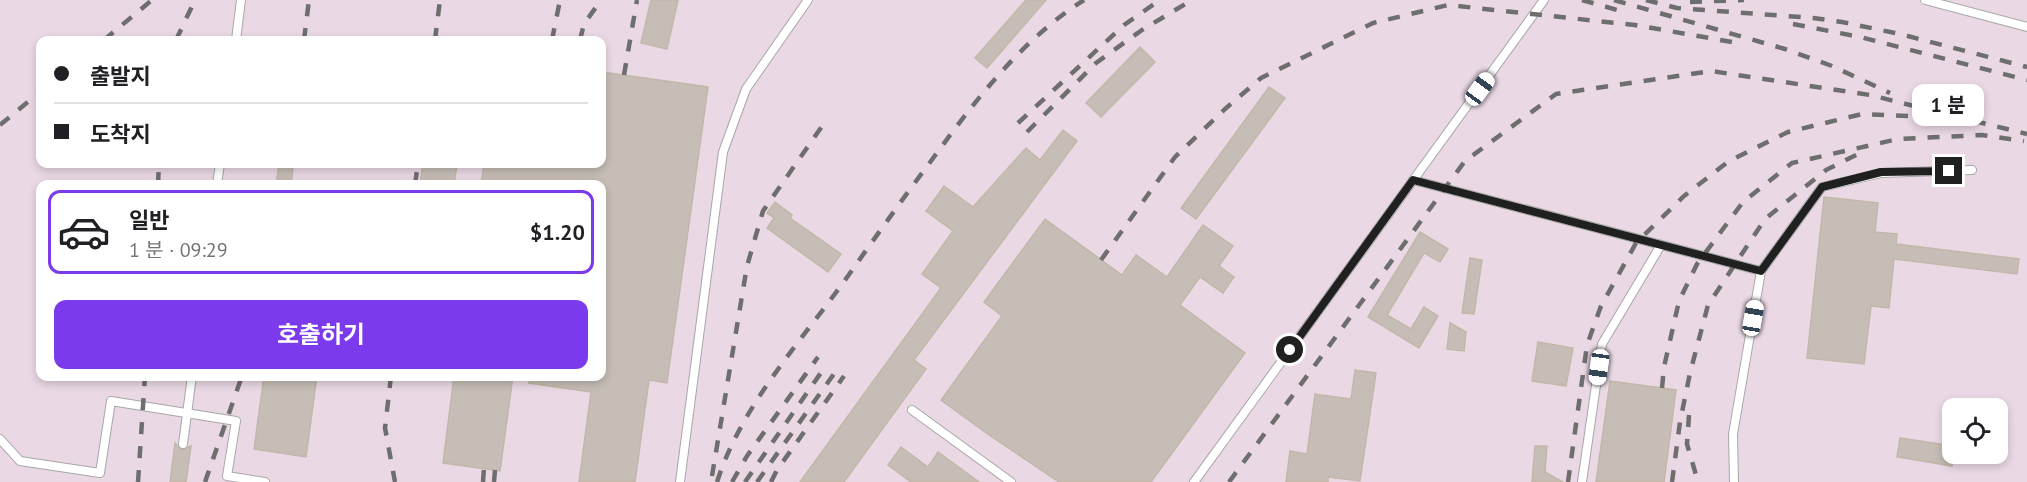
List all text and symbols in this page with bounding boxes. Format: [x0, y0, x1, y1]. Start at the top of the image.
text: 출발지 [90, 62, 151, 90]
car [1462, 69, 1498, 109]
callout: 1 분 [1913, 84, 1985, 126]
text: 1 분 [1931, 92, 1965, 118]
text: 도착지 [90, 120, 151, 148]
route end [1935, 157, 1962, 184]
icon: car [57, 205, 111, 259]
text: 일반 [129, 206, 169, 234]
text: $1.20 [530, 218, 585, 246]
text: 1 분 · 09:29 [129, 237, 228, 263]
car [1741, 299, 1765, 337]
button: 호출하기 [54, 300, 588, 369]
route start [1276, 336, 1303, 363]
car [1588, 348, 1610, 386]
map controls [1942, 398, 2008, 464]
button: locate [1942, 398, 2008, 464]

